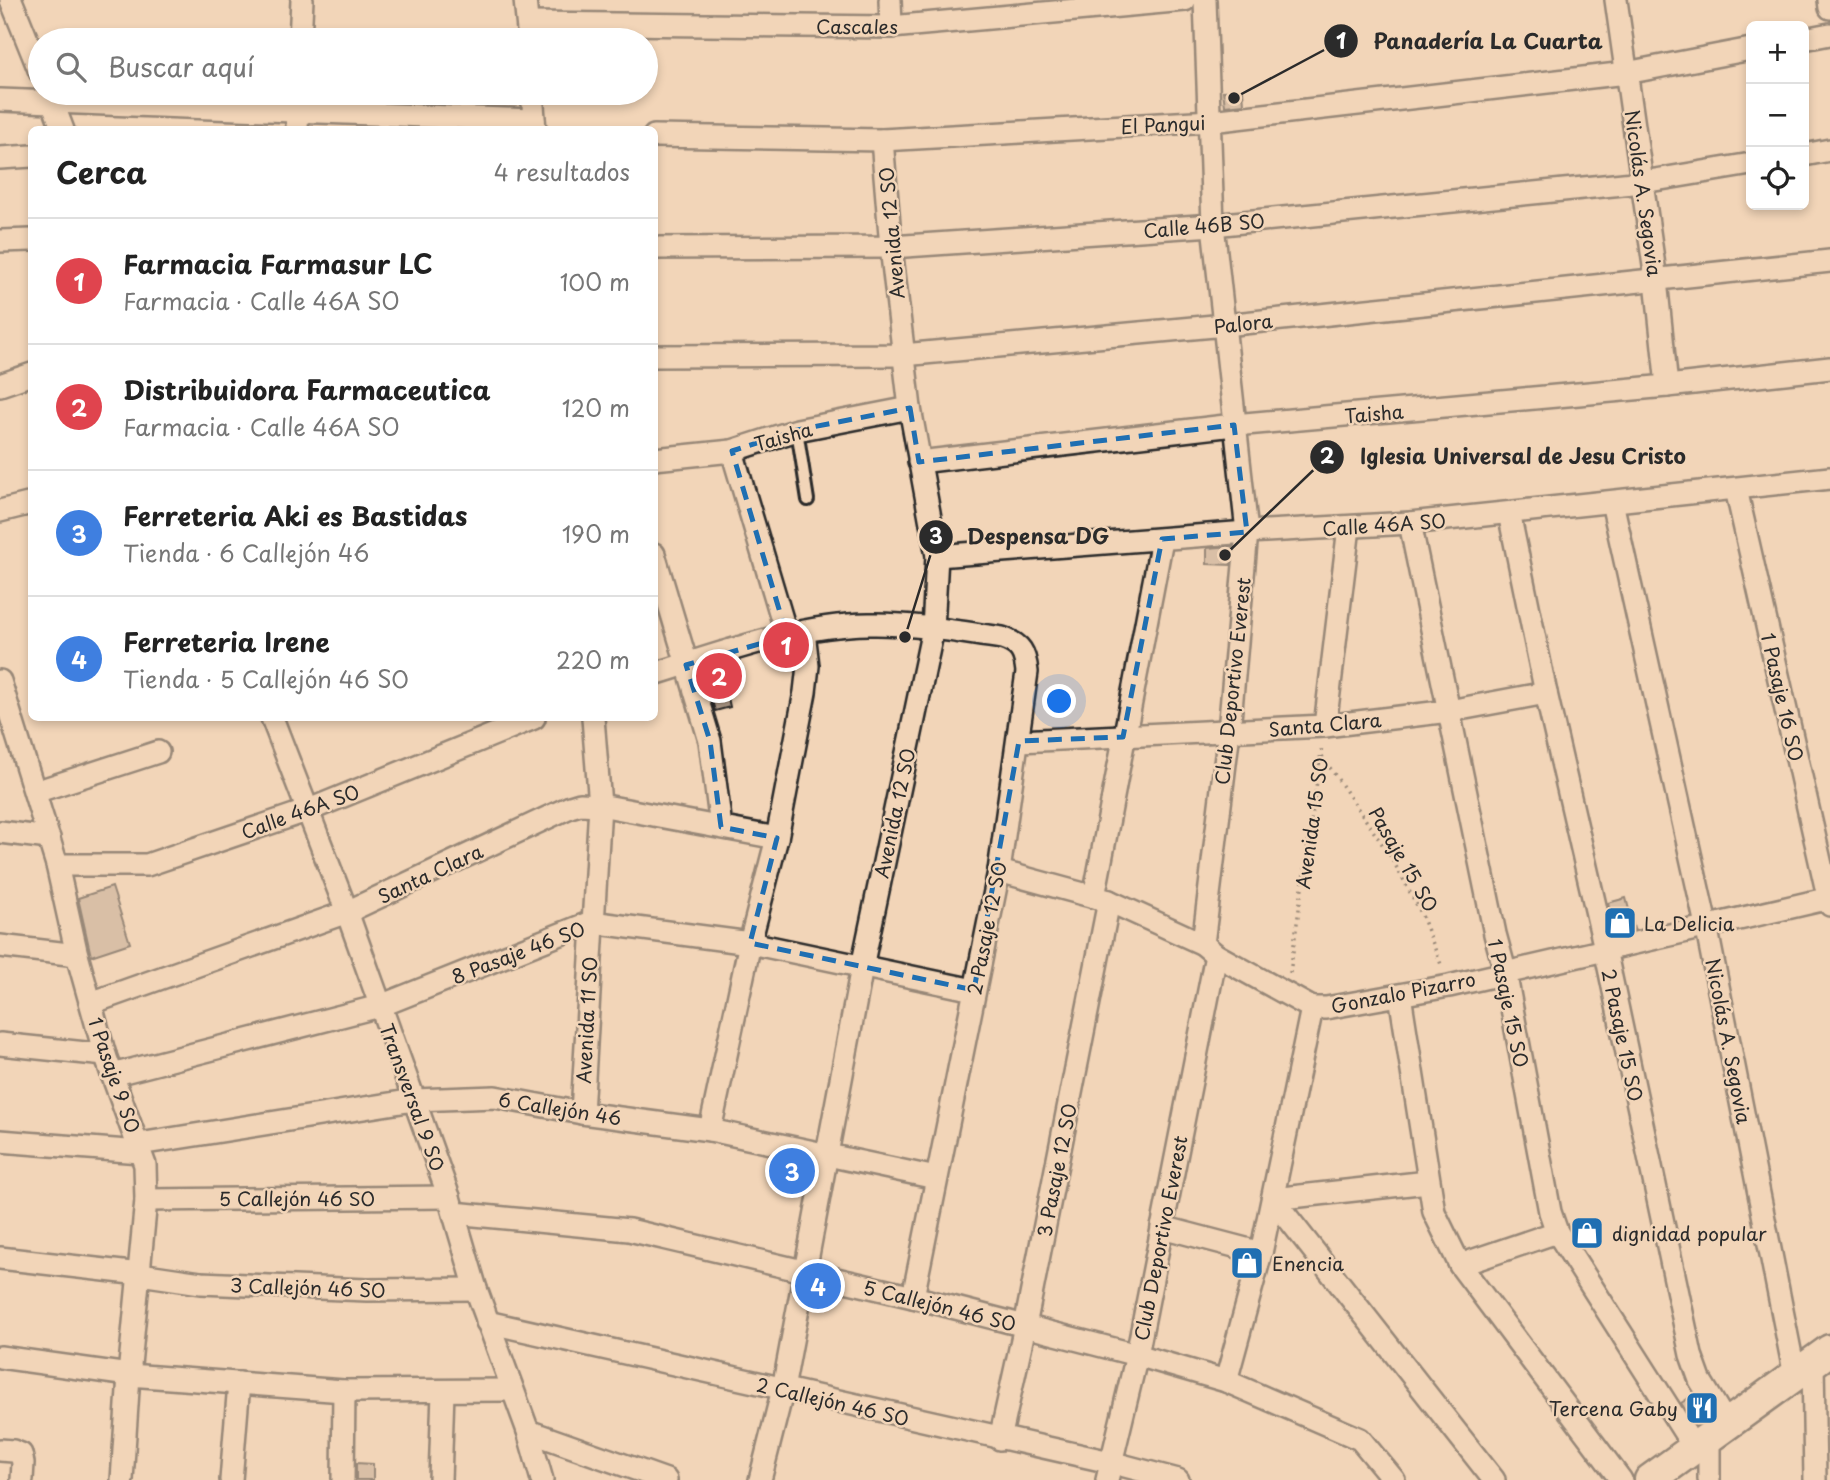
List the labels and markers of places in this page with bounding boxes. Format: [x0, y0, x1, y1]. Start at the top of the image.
callout: Panadería La Cuarta [1324, 20, 1617, 62]
callout: Iglesia Universal de Jesu Cristo [1310, 436, 1701, 478]
callout: Despensa DG [918, 516, 1123, 558]
pin: 1 [763, 619, 809, 671]
pin: 2 [696, 650, 742, 702]
shop icon: La Delicia [1601, 904, 1639, 942]
place label: La Delicia [1644, 909, 1735, 937]
pin: 3 [769, 1145, 815, 1197]
shop icon: dignidad popular [1568, 1214, 1606, 1252]
place label: dignidad popular [1612, 1219, 1767, 1247]
shop icon: Enencia [1228, 1244, 1266, 1282]
place label: Enencia [1272, 1249, 1344, 1277]
pin: 4 [795, 1260, 841, 1312]
restaurant icon: Tercena Gaby [1683, 1389, 1721, 1427]
place label: Tercena Gaby [1549, 1394, 1678, 1422]

